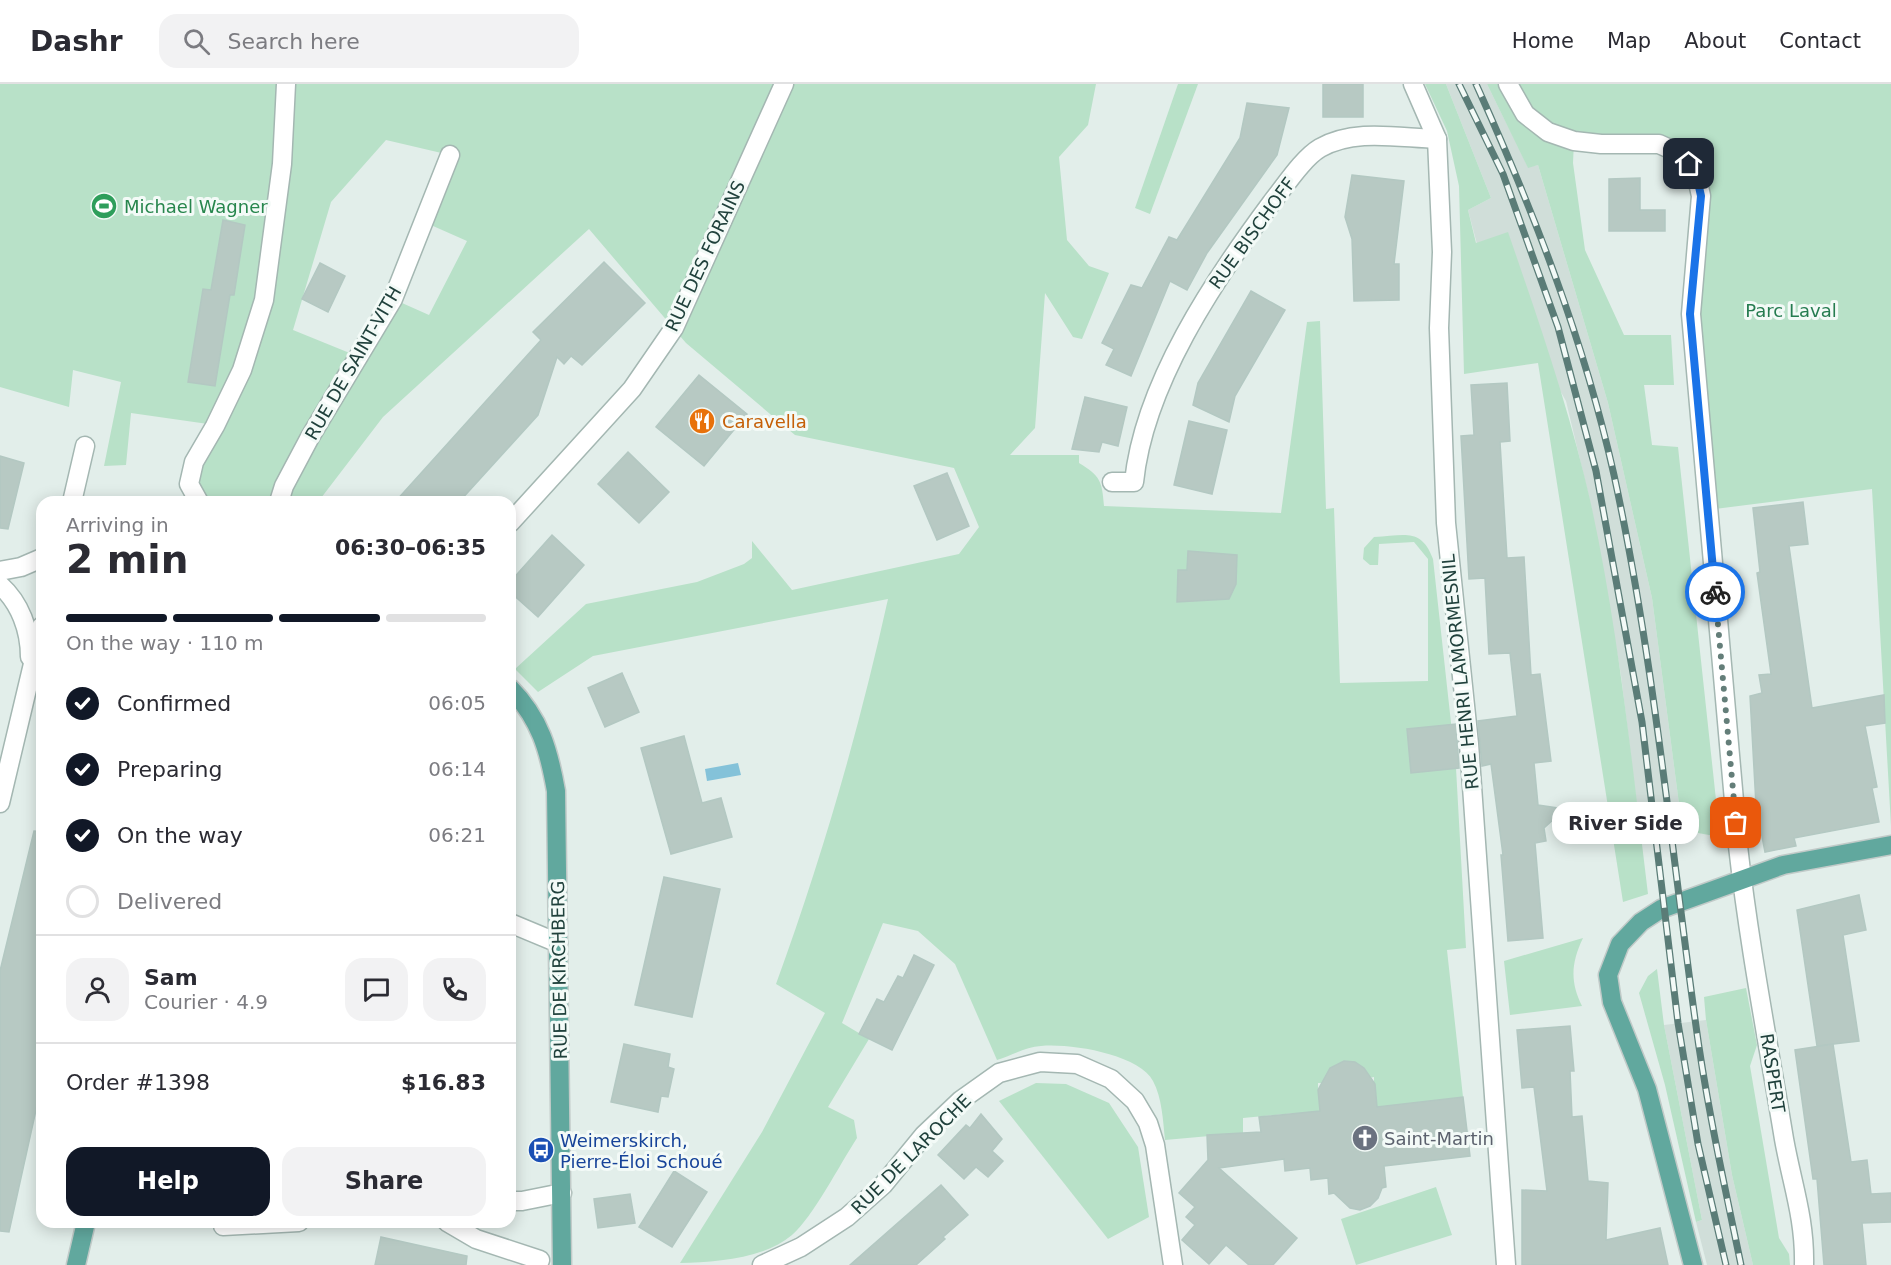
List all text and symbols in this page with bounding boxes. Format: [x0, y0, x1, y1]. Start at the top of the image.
search box [159, 14, 579, 68]
text: Dashr [30, 25, 123, 58]
icon: search [180, 25, 213, 58]
text: Search here [228, 29, 360, 54]
text: Home [1512, 29, 1574, 53]
text: Map [1607, 29, 1651, 53]
text: About [1684, 29, 1746, 53]
text: Contact [1779, 29, 1861, 53]
pin [1663, 138, 1714, 189]
icon: home [1672, 147, 1705, 180]
street label: RUE BISCHOFF [1204, 173, 1300, 293]
street label: RUE DES FORAINS [661, 177, 749, 335]
sports icon: Michael Wagner [89, 191, 119, 221]
place label: Michael Wagner [124, 196, 268, 217]
street label: RUE DE SAINT-VITH [301, 283, 405, 443]
park label: Parc Laval [1745, 300, 1837, 321]
restaurant icon: Caravella [687, 406, 717, 436]
place label: Caravella [722, 411, 807, 432]
text: Arriving in [66, 513, 169, 537]
text: 06:30–06:35 [335, 535, 486, 560]
text: 2 min [66, 537, 188, 582]
street label: RUE HENRI LAMORMESNIL [1437, 553, 1483, 791]
courier [1685, 562, 1745, 622]
icon: bike [1699, 576, 1732, 609]
text: On the way · 110 m [66, 631, 264, 655]
icon: check [66, 687, 99, 720]
text: Confirmed [117, 691, 231, 716]
text: 06:05 [428, 691, 486, 715]
icon: check [66, 753, 99, 786]
text: Preparing [117, 757, 223, 782]
text: 06:14 [428, 757, 486, 781]
pin [1710, 797, 1761, 848]
callout: River Side [1553, 802, 1700, 844]
icon: bag [1719, 806, 1752, 839]
text: River Side [1568, 811, 1683, 835]
icon: check [66, 819, 99, 852]
text: On the way [117, 823, 243, 848]
text: 06:21 [428, 823, 486, 847]
street label: RUE DE KIRCHBERG [547, 880, 571, 1060]
text: Delivered [117, 889, 222, 914]
button: person [66, 958, 129, 1021]
button: chat [345, 958, 408, 1021]
button: phone [423, 958, 486, 1021]
text: Sam [144, 965, 198, 990]
text: Courier · 4.9 [144, 990, 268, 1014]
street label: RASPERT [1756, 1032, 1790, 1115]
text: Order #1398 [66, 1070, 210, 1095]
text: $16.83 [401, 1070, 486, 1095]
street label: RUE DE LAROCHE [847, 1090, 975, 1218]
church icon: Saint-Martin [1350, 1123, 1380, 1153]
place label: Saint-Martin [1384, 1128, 1494, 1149]
place label: Weimerskirch, Pierre-Éloi Schoué [560, 1130, 723, 1172]
bus stop icon: Weimerskirch, Pierre-Éloi Schoué [526, 1135, 556, 1165]
button: Help [66, 1147, 270, 1216]
button: Share [282, 1147, 486, 1216]

